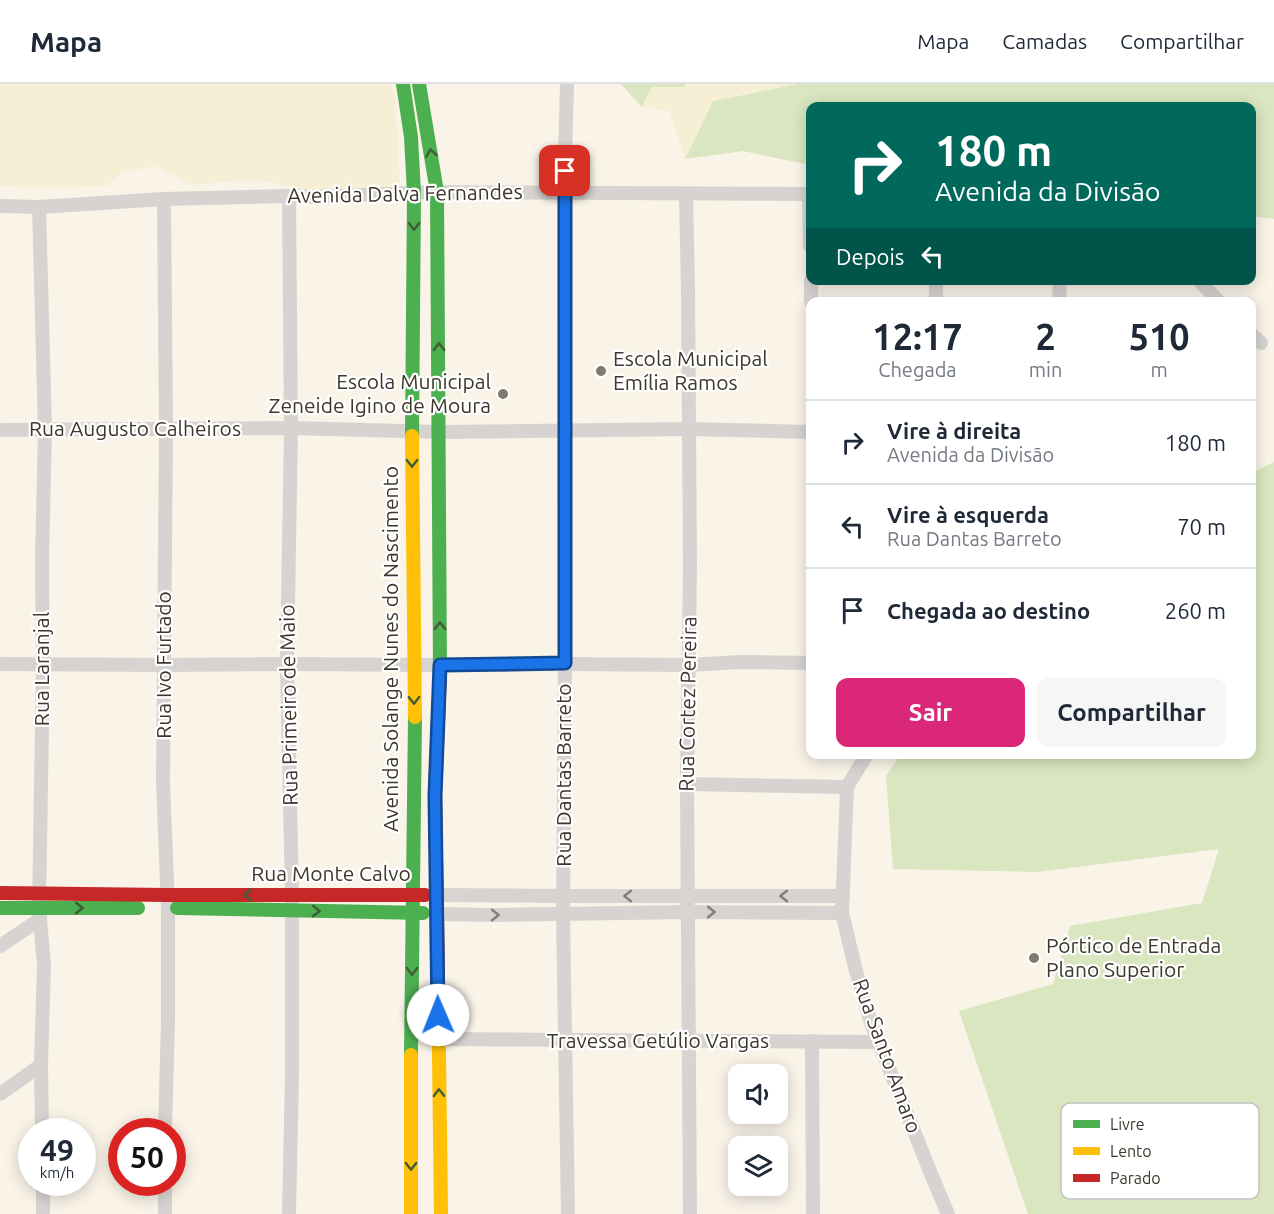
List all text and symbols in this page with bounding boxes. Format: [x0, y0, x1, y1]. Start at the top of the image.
text: Mapa [30, 26, 102, 57]
text: Mapa [917, 29, 969, 53]
text: Camadas [1002, 29, 1087, 53]
text: Compartilhar [1120, 29, 1244, 53]
icon: right [836, 126, 914, 204]
text: 180 m [935, 127, 1052, 174]
pin [539, 145, 590, 196]
one-way arrow [425, 148, 437, 157]
icon: arrive [548, 154, 581, 187]
text: Avenida da Divisão [935, 176, 1161, 206]
street label: Avenida Dalva Fernandes [287, 179, 523, 207]
one-way arrow [408, 221, 420, 230]
icon: left [916, 240, 949, 273]
text: Depois [836, 244, 904, 269]
text: 12:17 [872, 316, 962, 357]
text: 2 [1035, 316, 1056, 357]
text: 510 [1129, 316, 1190, 357]
one-way arrow [433, 343, 445, 352]
place label: Escola Municipal Emília Ramos [613, 346, 768, 394]
text: Chegada [878, 358, 957, 381]
text: min [1029, 358, 1062, 381]
text: m [1151, 358, 1168, 381]
marker: Escola Municipal Emília Ramos [594, 364, 608, 378]
place label: Escola Municipal Zeneide Igino de Moura [269, 369, 491, 417]
marker: Escola Municipal Zeneide Igino de Moura [496, 387, 510, 401]
street label: Rua Augusto Calheiros [29, 416, 241, 440]
text: Vire à direita [887, 418, 1021, 443]
icon: right [836, 426, 869, 459]
text: 180 m [1165, 430, 1226, 455]
text: Avenida da Divisão [887, 443, 1054, 466]
one-way arrow [406, 458, 418, 467]
street label: Avenida Solange Nunes do Nascimento [378, 466, 402, 832]
text: Vire à esquerda [887, 502, 1049, 527]
icon: left [836, 510, 869, 543]
text: 70 m [1177, 514, 1226, 539]
text: Rua Dantas Barreto [887, 527, 1062, 550]
street label: Rua Ivo Furtado [151, 591, 175, 739]
icon: arrive [836, 594, 869, 627]
text: Chegada ao destino [887, 598, 1090, 623]
text: 260 m [1165, 598, 1226, 623]
street label: Rua Primeiro de Maio [274, 604, 302, 806]
street label: Rua Laranjal [29, 612, 53, 726]
street label: Rua Cortez Pereira [673, 616, 701, 792]
one-way arrow [434, 622, 446, 631]
button: Sair [836, 678, 1025, 747]
button: Compartilhar [1037, 678, 1226, 747]
street label: Rua Dantas Barreto [551, 683, 575, 867]
one-way arrow [407, 695, 420, 704]
street label: Rua Monte Calvo [251, 861, 411, 885]
one-way arrow [244, 889, 253, 901]
one-way arrow [624, 890, 633, 902]
one-way arrow [780, 890, 789, 902]
one-way arrow [75, 902, 84, 914]
one-way arrow [312, 905, 321, 917]
one-way arrow [707, 906, 716, 918]
one-way arrow [491, 909, 500, 921]
place label: Pórtico de Entrada Plano Superior [1046, 933, 1221, 981]
marker: Pórtico de Entrada Plano Superior [1027, 951, 1041, 965]
one-way arrow [406, 966, 418, 975]
street label: Rua Santo Amaro [849, 975, 927, 1136]
position arrow [406, 983, 470, 1047]
street label: Travessa Getúlio Vargas [547, 1028, 769, 1052]
map controls [728, 1064, 788, 1196]
button: sound [728, 1064, 788, 1124]
one-way arrow [433, 1088, 445, 1097]
legend [1061, 1103, 1259, 1199]
text: Livre [1110, 1115, 1145, 1133]
speed limit sign: 50 [108, 1118, 186, 1196]
text: 49 [40, 1133, 74, 1167]
button: layers [728, 1136, 788, 1196]
text: Lento [1110, 1142, 1152, 1160]
one-way arrow [405, 1161, 417, 1170]
text: km/h [40, 1164, 74, 1181]
text: Parado [1110, 1169, 1161, 1187]

